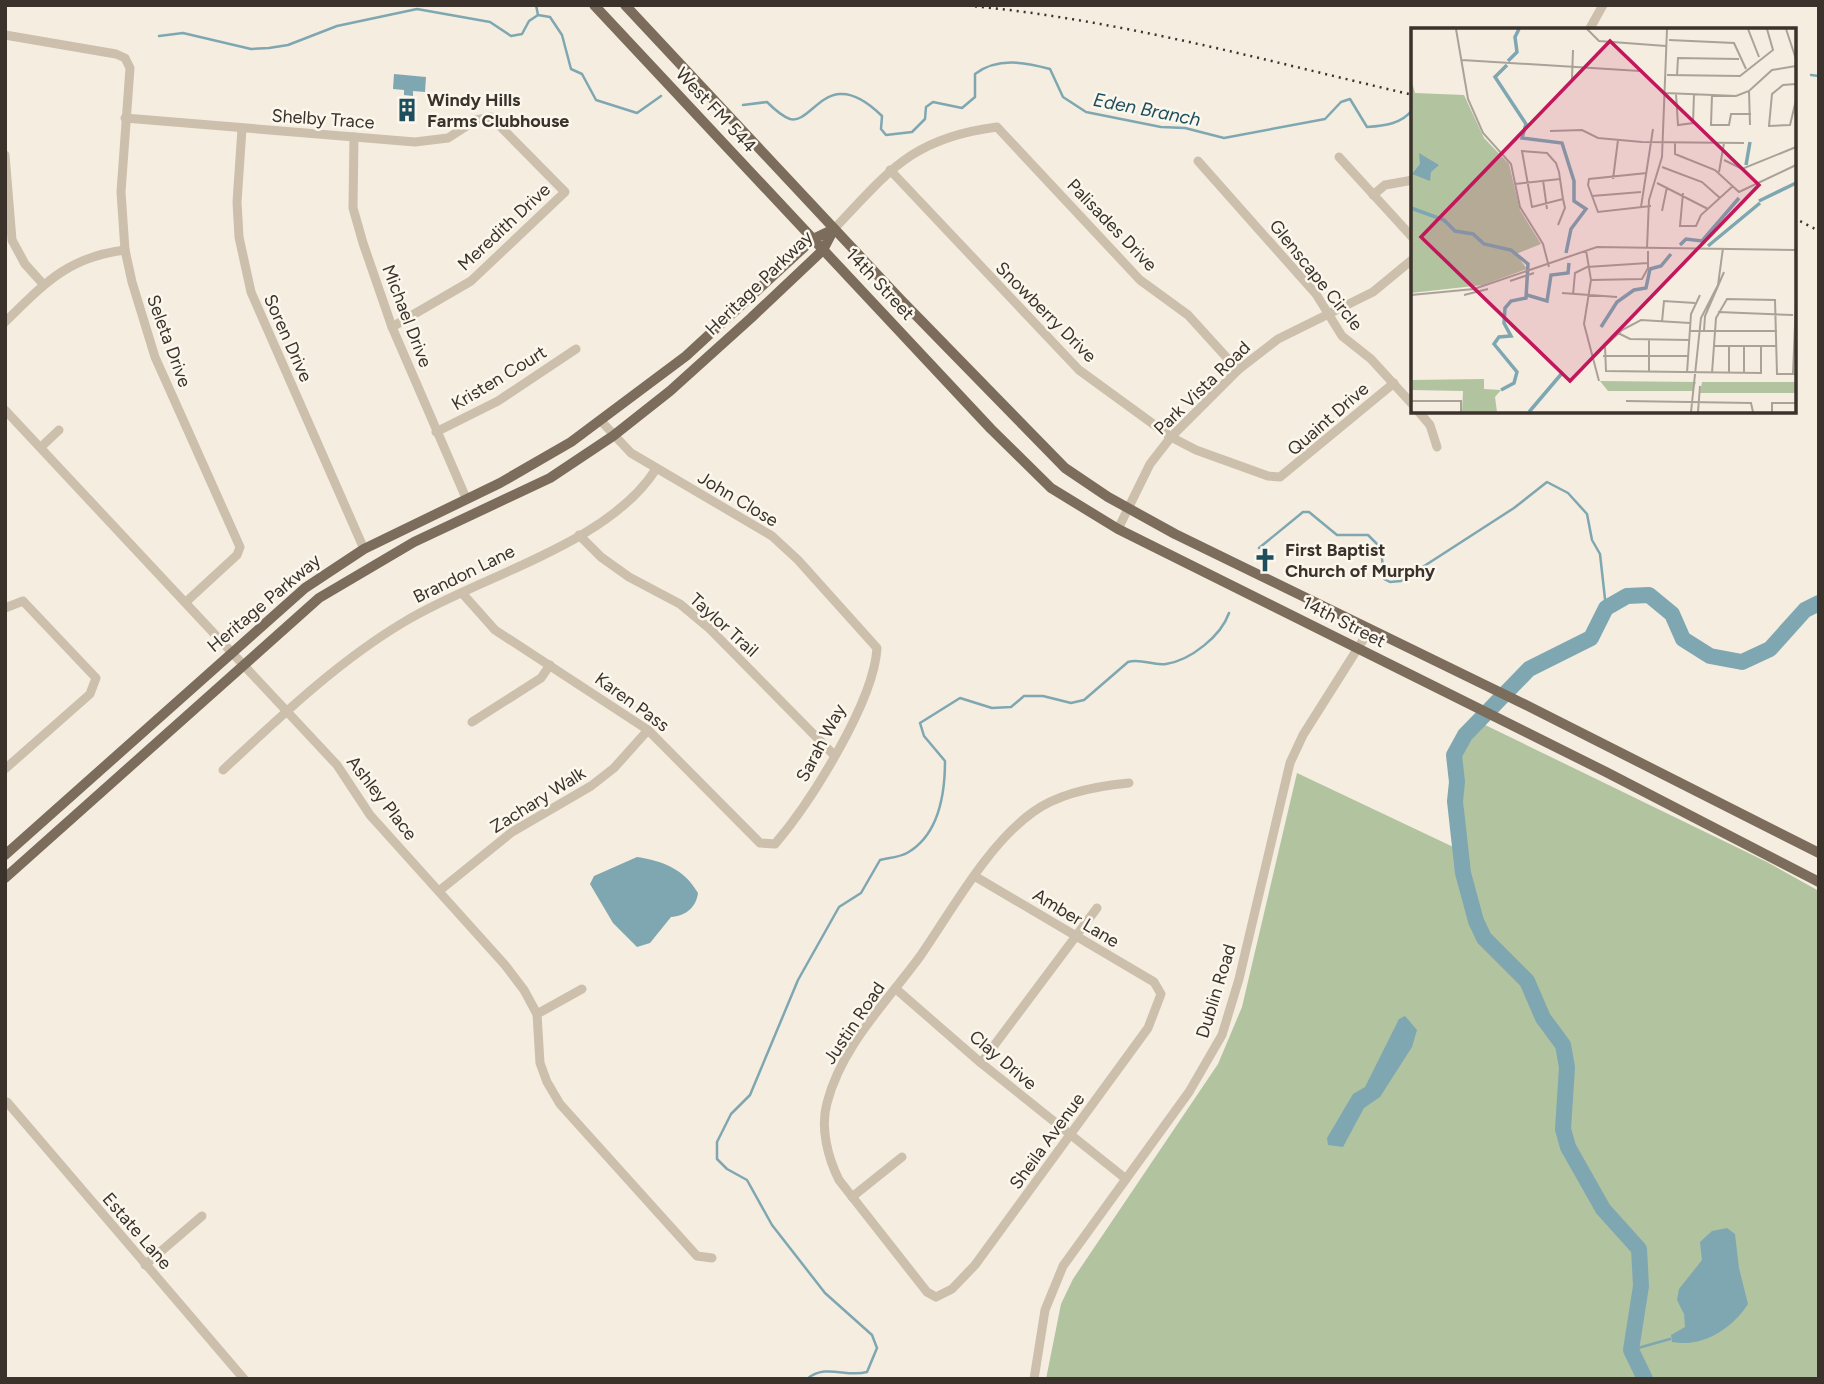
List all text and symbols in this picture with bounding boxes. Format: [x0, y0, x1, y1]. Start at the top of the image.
inset map [1411, 28, 1796, 413]
street label: West FM 544 [671, 63, 761, 157]
water label: Eden Branch [1091, 88, 1203, 131]
place label: Windy Hills Farms Clubhouse [427, 89, 569, 132]
building icon: Windy Hills Farms Clubhouse [393, 96, 421, 124]
street label: Shelby Trace [271, 104, 375, 134]
street label: Palisades Drive [1062, 174, 1162, 276]
street label: Meredith Drive [453, 178, 555, 275]
street label: Glenscape Circle [1265, 215, 1368, 335]
street label: Heritage Parkway [701, 226, 818, 340]
street label: 14th Street [841, 243, 919, 325]
street label: Snowberry Drive [991, 257, 1101, 367]
street label: Michael Drive [377, 262, 437, 371]
street label: Soren Drive [259, 291, 317, 385]
street label: Seleta Drive [142, 292, 196, 390]
street label: Park Vista Road [1149, 336, 1255, 440]
street label: Kristen Court [447, 341, 551, 415]
street label: Quaint Drive [1283, 378, 1373, 460]
street label: John Close [694, 466, 782, 532]
place label: First Baptist Church of Murphy [1285, 539, 1436, 582]
street label: Brandon Lane [410, 540, 518, 608]
church icon: First Baptist Church of Murphy [1251, 546, 1279, 574]
street label: Heritage Parkway [203, 549, 325, 657]
street label: Taylor Trail [685, 588, 763, 662]
street label: 14th Street [1299, 592, 1389, 652]
street label: Karen Pass [591, 668, 673, 736]
street label: Sarah Way [791, 700, 851, 786]
street label: Ashley Place [342, 751, 422, 845]
street label: Zachary Walk [486, 762, 590, 838]
street label: Amber Lane [1029, 884, 1123, 952]
street label: Dublin Road [1191, 941, 1241, 1041]
street label: Justin Road [818, 978, 890, 1068]
street label: Clay Drive [965, 1025, 1041, 1095]
street label: Sheila Avenue [1005, 1088, 1089, 1193]
street label: Estate Lane [98, 1188, 176, 1274]

